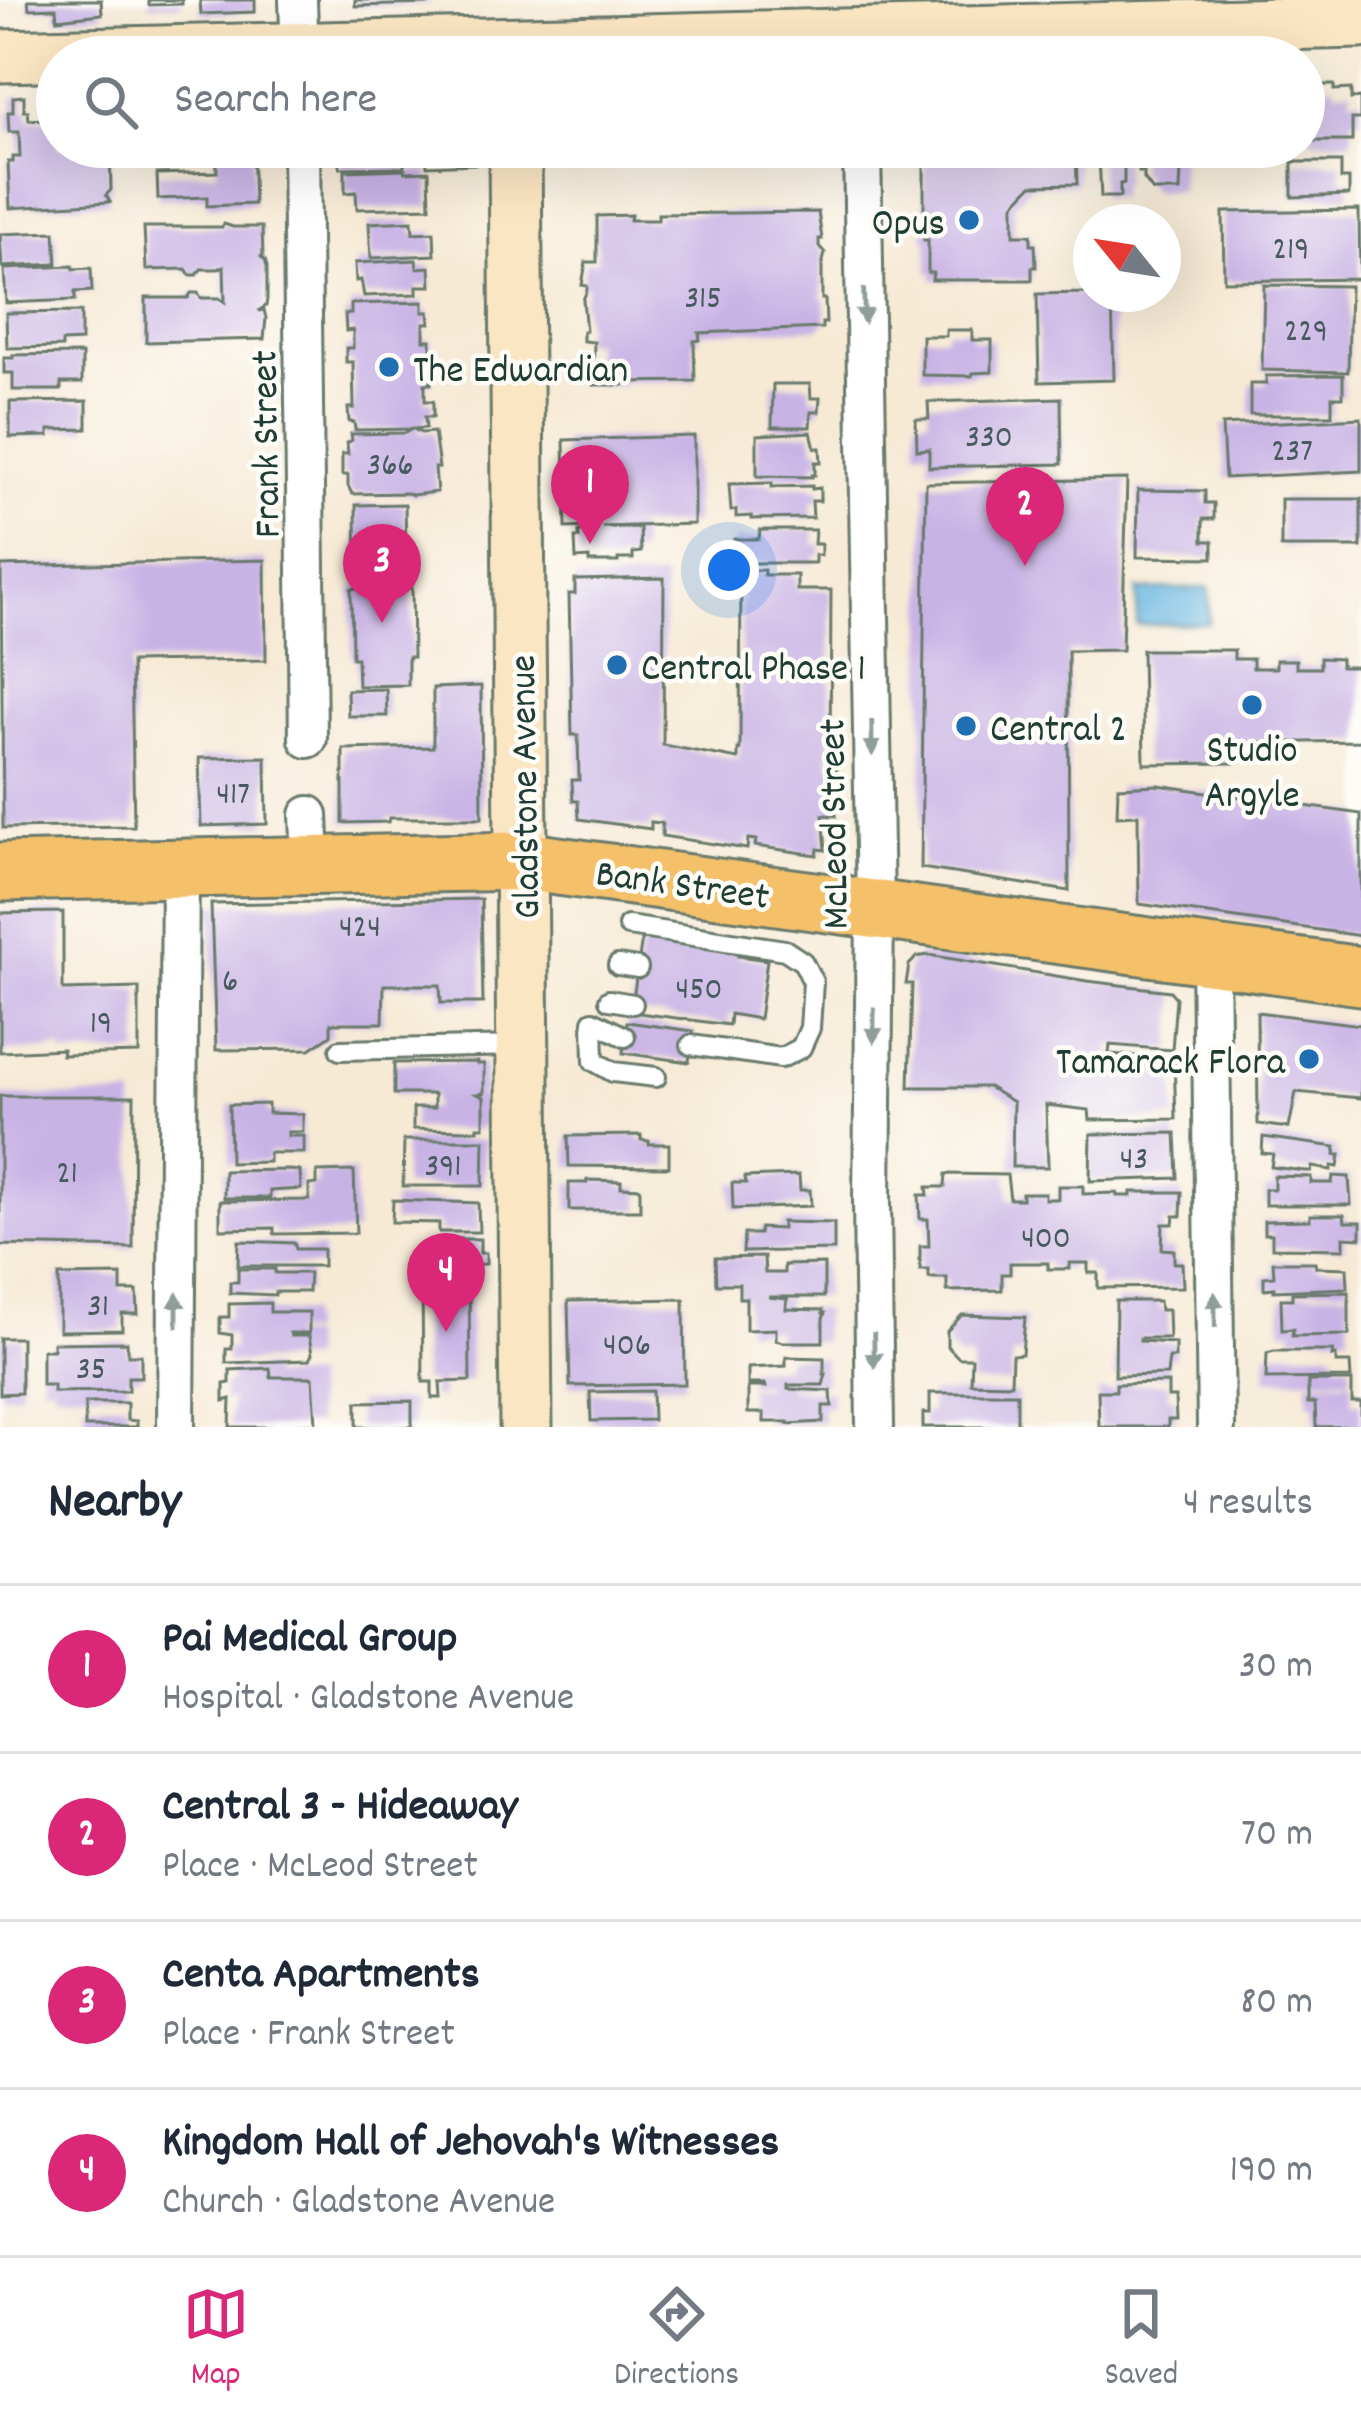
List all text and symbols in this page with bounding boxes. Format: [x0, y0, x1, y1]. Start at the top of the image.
search box [36, 36, 1325, 168]
icon: search [78, 69, 144, 135]
text: Search here [174, 70, 377, 134]
place label: Opus [871, 199, 945, 254]
north arrow [1073, 204, 1181, 312]
marker: Opus [956, 207, 982, 233]
house number: 219 [1273, 228, 1309, 275]
house number: 315 [684, 277, 722, 324]
one-way arrow [855, 288, 874, 326]
house number: 229 [1284, 310, 1328, 357]
place label: The Edwardian [413, 346, 628, 401]
street label: Frank Street [240, 349, 299, 538]
marker: The Edwardian [376, 354, 402, 380]
house number: 330 [965, 416, 1013, 463]
house number: 237 [1271, 430, 1313, 477]
house number: 366 [367, 444, 414, 491]
pin: 1 [551, 445, 629, 544]
pin: 2 [986, 467, 1064, 566]
pin: 3 [343, 524, 421, 623]
your location [699, 540, 759, 600]
place label: Central Phase 1 [641, 644, 866, 699]
marker: Central Phase 1 [604, 652, 630, 678]
street label: Gladstone Avenue [499, 654, 558, 920]
marker: Studio Argyle [1239, 692, 1265, 718]
place label: Central 2 [990, 705, 1127, 760]
marker: Central 2 [953, 713, 979, 739]
street label: McLeod Street [808, 718, 867, 930]
one-way arrow [862, 720, 881, 758]
place label: Studio Argyle [1204, 726, 1300, 826]
house number: 417 [216, 773, 250, 820]
street label: Bank Street [592, 849, 772, 928]
house number: 424 [339, 906, 381, 953]
house number: 6 [222, 960, 238, 1007]
house number: 450 [676, 968, 722, 1015]
house number: 19 [90, 1002, 112, 1049]
one-way arrow [864, 1007, 883, 1045]
place label: Tamarack Flora [1056, 1038, 1286, 1093]
marker: Tamarack Flora [1296, 1046, 1322, 1072]
house number: 43 [1120, 1138, 1148, 1185]
house number: 391 [425, 1145, 462, 1192]
house number: 21 [56, 1152, 78, 1199]
house number: 400 [1021, 1217, 1071, 1264]
pin: 4 [407, 1233, 485, 1332]
house number: 31 [87, 1285, 109, 1332]
one-way arrow [167, 1290, 187, 1328]
one-way arrow [1205, 1290, 1225, 1328]
house number: 406 [603, 1324, 651, 1371]
one-way arrow [864, 1332, 884, 1370]
house number: 35 [76, 1348, 106, 1395]
text: Nearby [48, 1469, 181, 1541]
text: 4 results [1183, 1478, 1313, 1533]
text: Pai Medical Group [162, 1609, 457, 1673]
text: 1 [83, 1641, 91, 1696]
text: 30 m [1239, 1641, 1313, 1696]
text: Hospital · Gladstone Avenue [162, 1673, 574, 1728]
text: Central 3 - Hideaway [162, 1777, 518, 1841]
text: 2 [78, 1809, 96, 1864]
text: 70 m [1241, 1809, 1313, 1864]
text: Place · McLeod Street [162, 1841, 478, 1896]
text: Centa Apartments [162, 1945, 480, 2009]
text: 3 [78, 1977, 96, 2032]
text: 80 m [1240, 1977, 1313, 2032]
text: Place · Frank Street [162, 2009, 455, 2064]
text: Kingdom Hall of Jehovah's Witnesses [162, 2113, 779, 2177]
text: 4 [79, 2145, 95, 2200]
text: 190 m [1230, 2145, 1313, 2200]
text: Church · Gladstone Avenue [162, 2177, 555, 2232]
tab: Map [183, 2281, 249, 2400]
tab: Directions [614, 2281, 739, 2400]
tab: Saved [1105, 2281, 1178, 2400]

